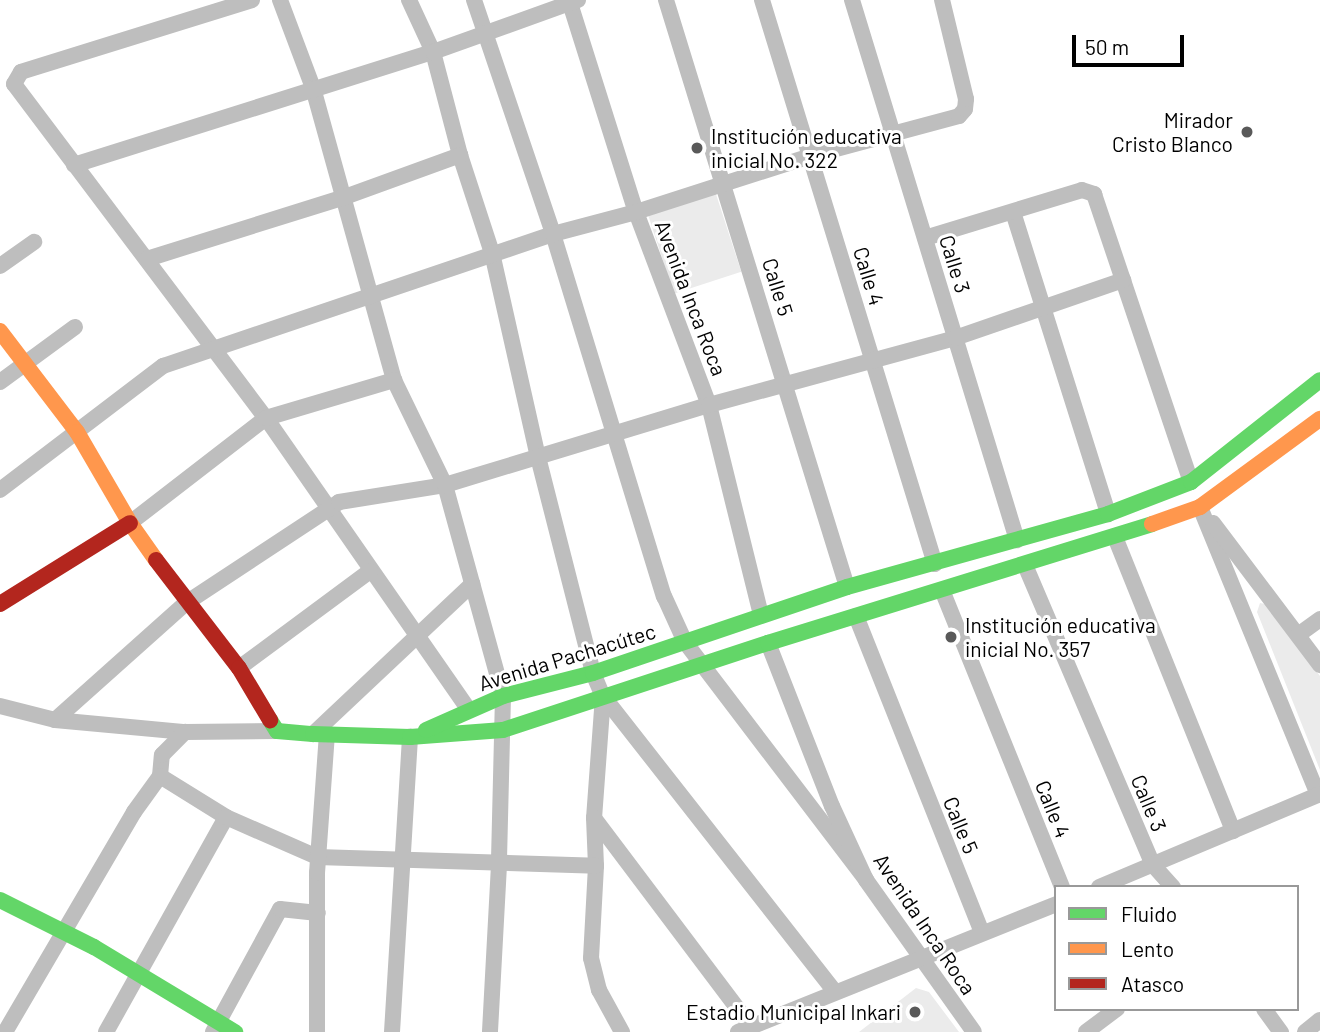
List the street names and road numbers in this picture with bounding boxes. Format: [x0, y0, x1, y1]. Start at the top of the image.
street label: Avenida Inca Roca [650, 217, 732, 379]
street label: Calle 3 [934, 232, 976, 296]
street label: Calle 4 [848, 244, 890, 308]
street label: Calle 5 [757, 255, 799, 319]
street label: Avenida Pachacútec [475, 618, 659, 696]
street label: Calle 3 [1126, 771, 1172, 835]
street label: Calle 4 [1030, 776, 1076, 842]
street label: Calle 5 [938, 793, 984, 857]
street label: Avenida Inca Roca [869, 849, 981, 999]

